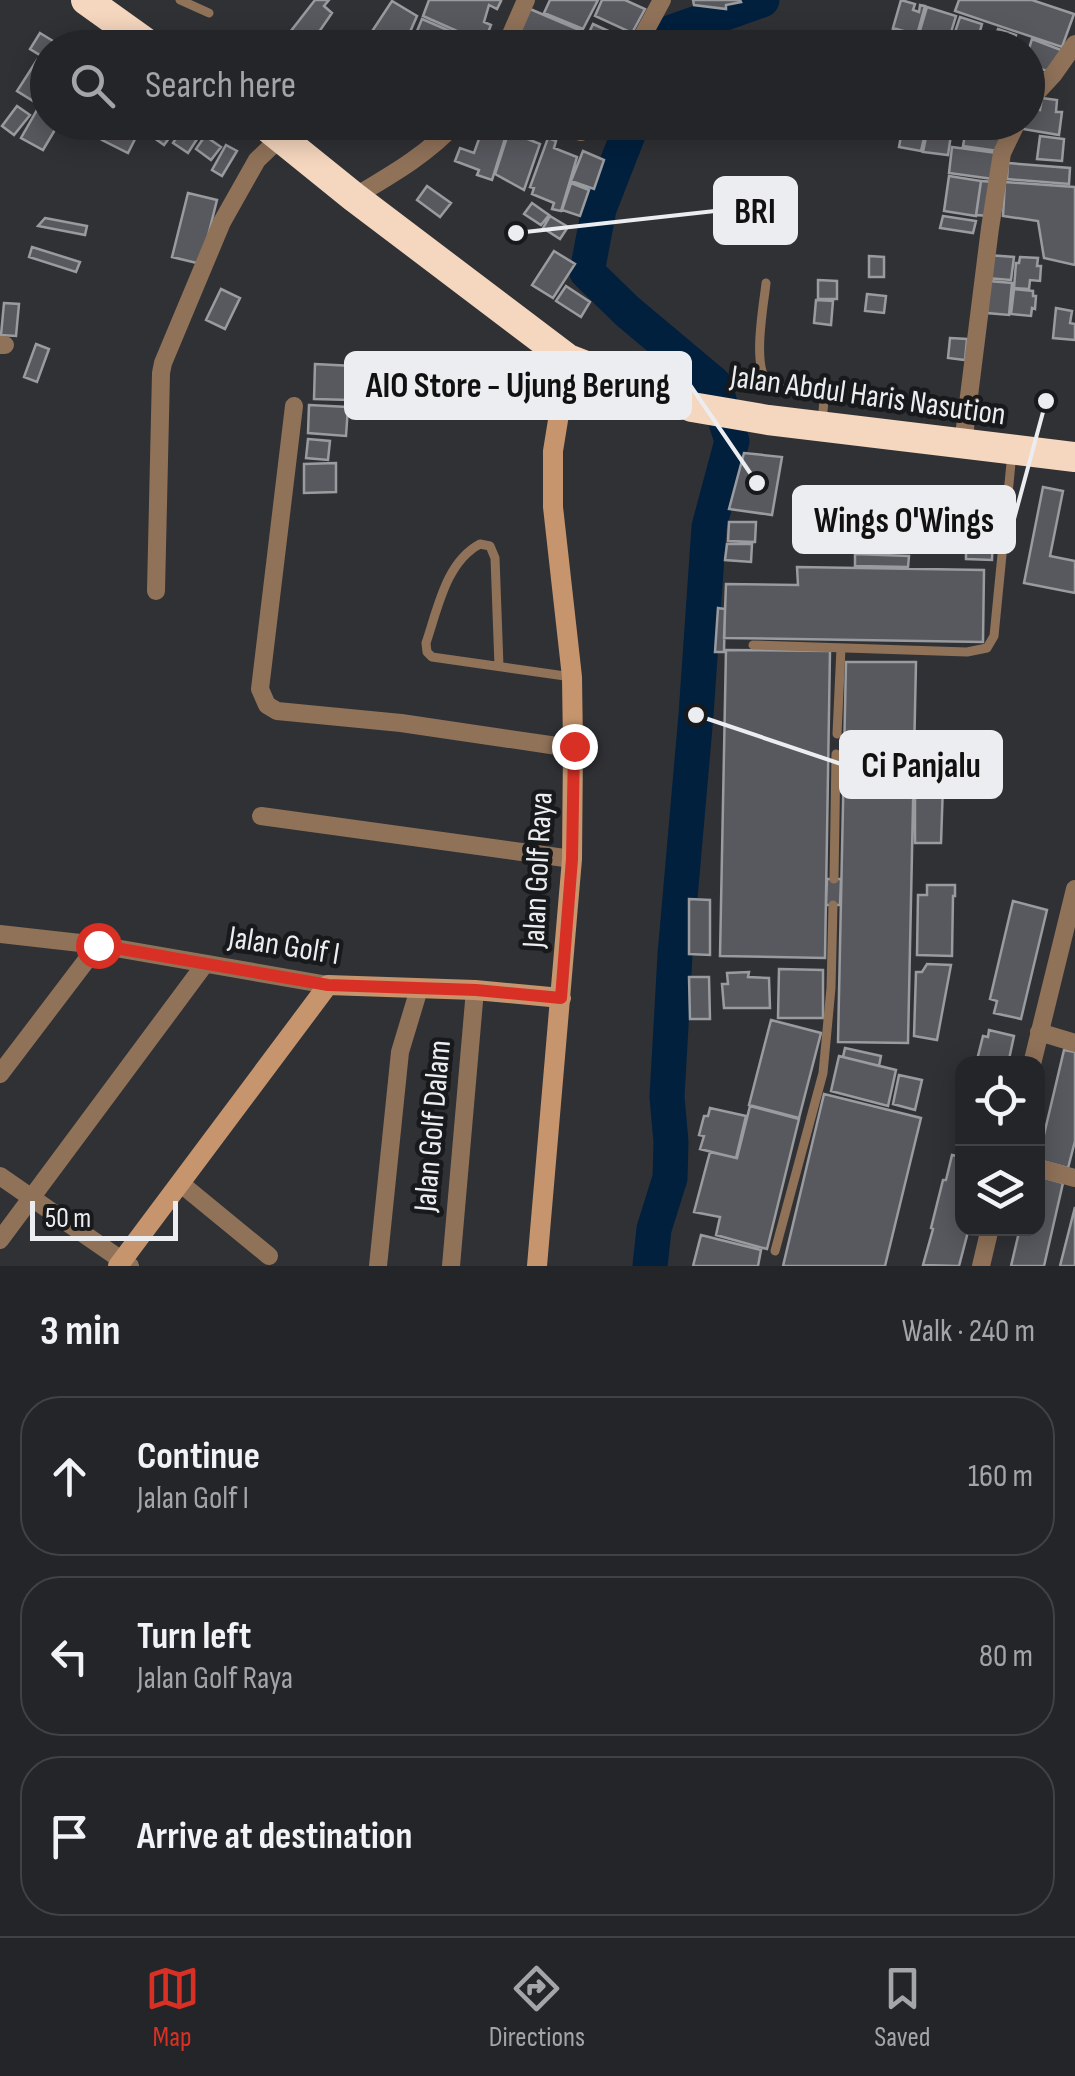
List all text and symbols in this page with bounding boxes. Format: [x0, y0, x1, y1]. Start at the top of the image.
search box [30, 30, 1045, 140]
icon: search [65, 58, 120, 113]
text: Search here [145, 63, 296, 108]
callout: BRI [715, 178, 796, 243]
text: BRI [734, 191, 776, 234]
callout: AIO Store - Ujung Berung [346, 353, 690, 418]
street label: Jalan Abdul Haris Nasution [727, 357, 1008, 435]
text: AIO Store - Ujung Berung [365, 365, 671, 408]
callout: Wings O'Wings [794, 487, 1014, 552]
text: Wings O'Wings [814, 500, 994, 543]
route end [552, 724, 598, 770]
callout: Ci Panjalu [841, 732, 1001, 797]
text: Ci Panjalu [861, 745, 981, 788]
street label: Jalan Golf Raya [514, 791, 562, 950]
street label: Jalan Golf I [225, 918, 342, 974]
route start [76, 923, 122, 969]
street label: Jalan Golf Dalam [406, 1039, 460, 1214]
map controls [955, 1056, 1045, 1236]
button: locate [955, 1056, 1045, 1146]
button: layers [955, 1146, 1045, 1236]
scale bar [30, 1196, 178, 1240]
text: 50 m [45, 1202, 91, 1235]
text: 3 min [40, 1306, 120, 1357]
text: Walk · 240 m [902, 1312, 1035, 1351]
text: Continue [137, 1434, 260, 1479]
icon: ahead [42, 1449, 97, 1504]
text: 160 m [968, 1457, 1033, 1496]
text: Jalan Golf I [137, 1479, 249, 1518]
text: Turn left [137, 1614, 251, 1659]
icon: left [42, 1629, 97, 1684]
text: 80 m [979, 1637, 1033, 1676]
text: Jalan Golf Raya [137, 1659, 293, 1698]
icon: arrive [42, 1809, 97, 1864]
text: Arrive at destination [137, 1814, 412, 1859]
tab: Map [145, 1961, 200, 2054]
tab: Directions [489, 1961, 585, 2054]
tab: Saved [874, 1961, 930, 2054]

